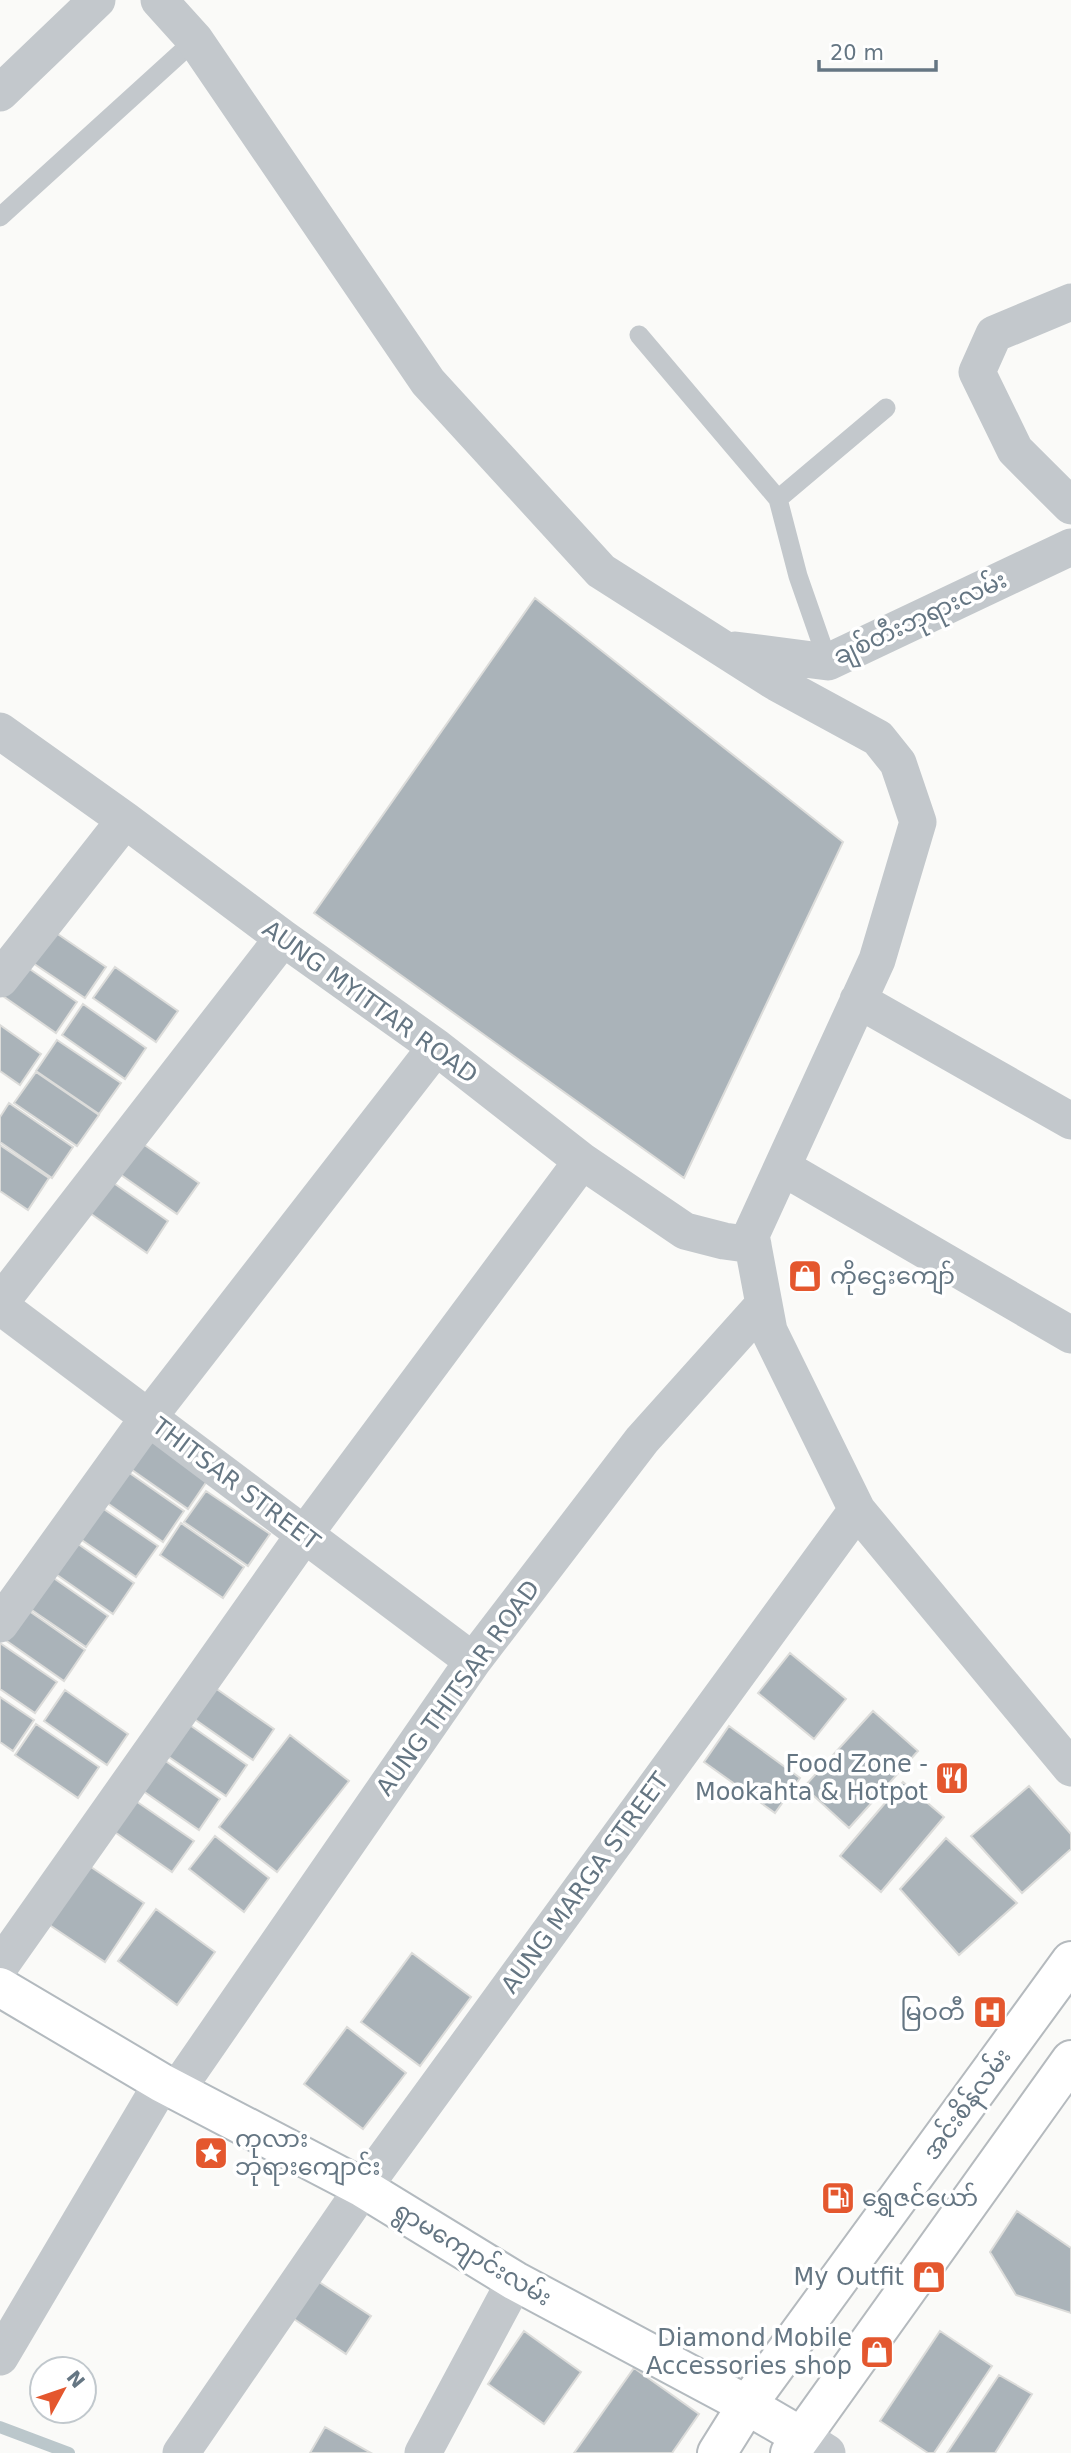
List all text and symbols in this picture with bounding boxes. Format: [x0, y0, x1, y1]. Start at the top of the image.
scale bar [819, 28, 936, 72]
text: 20 m [830, 41, 884, 65]
street label: ချစ်တီးဘုရားလမ်း [828, 564, 1013, 675]
street label: AUNG MYITTAR ROAD [257, 915, 483, 1089]
shop icon: ကိုဌေးကျော် [786, 1257, 824, 1295]
place label: ကိုဌေးကျော် [830, 1260, 955, 1295]
street label: THITSAR STREET [146, 1411, 326, 1556]
street label: AUNG THITSAR ROAD [371, 1575, 545, 1801]
place label: Food Zone - Mookahta & Hotpot [695, 1750, 928, 1806]
restaurant icon: Food Zone - Mookahta & Hotpot [933, 1759, 971, 1797]
street label: AUNG MARGA STREET [495, 1767, 675, 1999]
hospital icon: မြဝတီ [971, 1993, 1009, 2031]
place label: မြဝတီ [900, 1996, 965, 2031]
street label: အင်းစိန်လမ်း [916, 2042, 1021, 2168]
place label: ကုလား ဘုရားကျောင်း [235, 2125, 381, 2186]
place icon: ကုလား ဘုရားကျောင်း [192, 2134, 230, 2172]
fuel station icon: ရွှေဇင်ယော် [819, 2179, 857, 2217]
place label: ရွှေဇင်ယော် [862, 2182, 978, 2217]
street label: ရွာမကျောင်းလမ်း [387, 2194, 558, 2316]
shop icon: My Outfit [910, 2258, 948, 2296]
place label: My Outfit [793, 2263, 904, 2291]
place label: Diamond Mobile Accessories shop [646, 2324, 852, 2380]
shop icon: Diamond Mobile Accessories shop [858, 2333, 896, 2371]
north arrow [28, 2355, 98, 2425]
text: N [62, 2366, 90, 2392]

